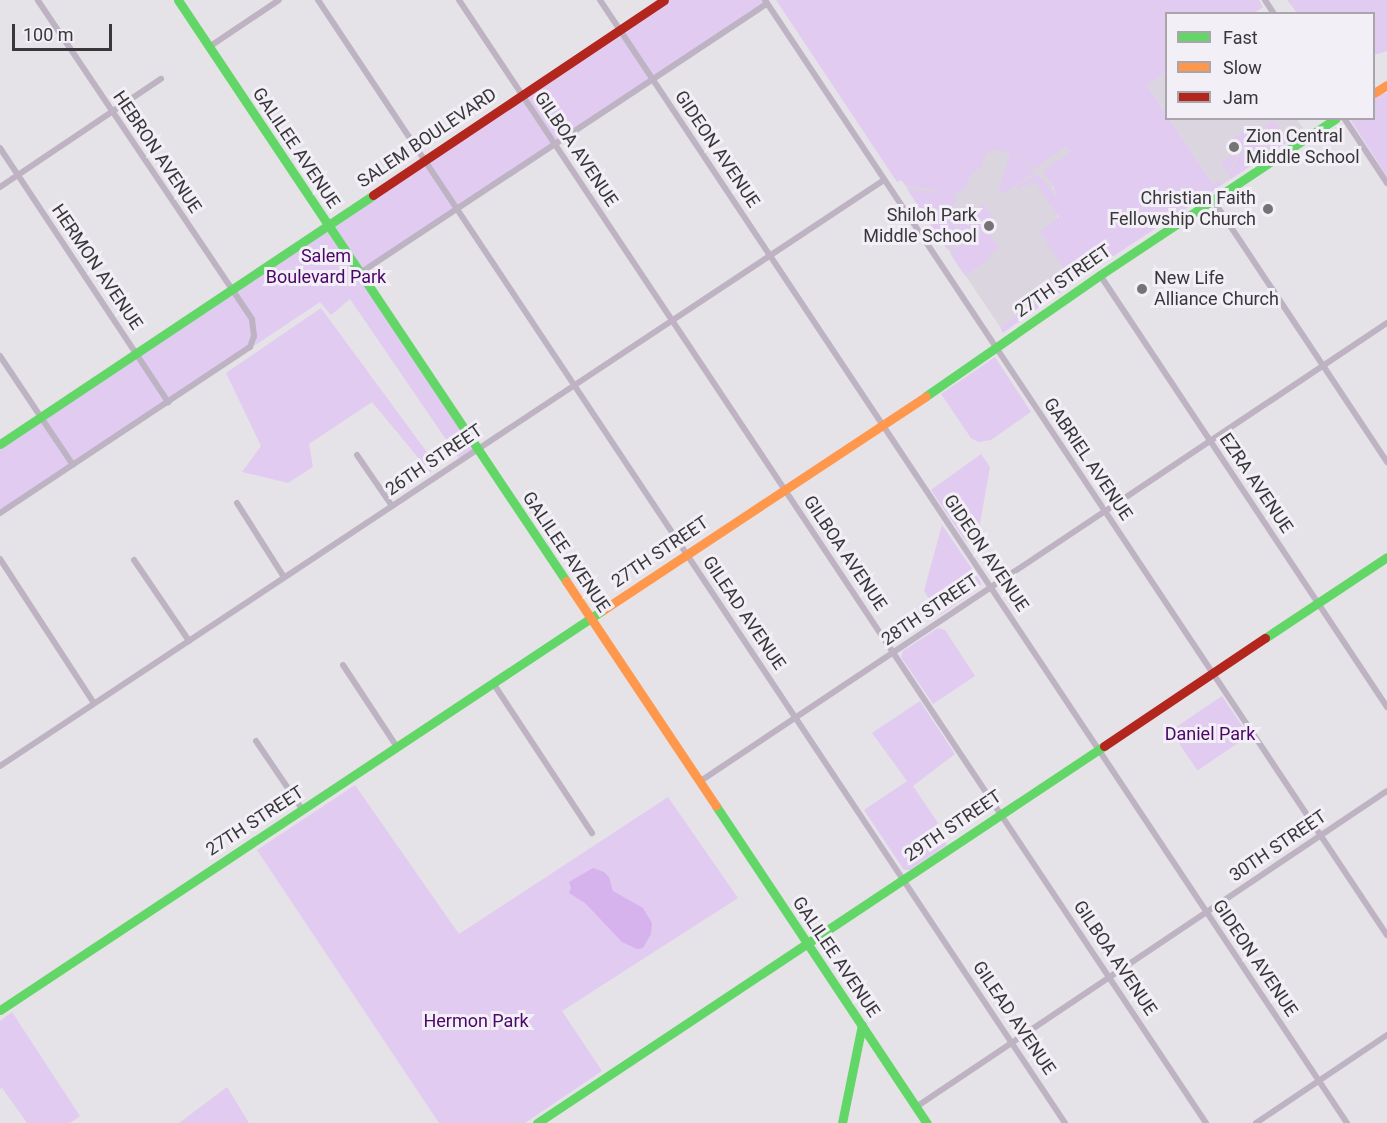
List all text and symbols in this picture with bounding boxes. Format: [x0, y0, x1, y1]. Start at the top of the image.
scale bar [15, 12, 116, 50]
legend [1165, 12, 1375, 120]
text: 100 m [23, 24, 74, 45]
text: Fast [1223, 27, 1258, 48]
text: Slow [1223, 57, 1262, 78]
street label: SALEM BOULEVARD [353, 83, 501, 193]
street label: GALILEE AVENUE [248, 84, 344, 212]
street label: GIDEON AVENUE [670, 86, 764, 212]
street label: HEBRON AVENUE [108, 87, 206, 217]
street label: GILBOA AVENUE [530, 87, 622, 211]
text: Jam [1223, 87, 1259, 108]
place label: Zion Central Middle School [1246, 126, 1360, 168]
marker: Zion Central Middle School [1227, 140, 1241, 154]
place label: Christian Faith Fellowship Church [1109, 188, 1256, 230]
street label: HERMON AVENUE [47, 200, 147, 334]
marker: Christian Faith Fellowship Church [1261, 202, 1275, 216]
place label: Shiloh Park Middle School [863, 205, 977, 248]
marker: Shiloh Park Middle School [982, 219, 996, 233]
street label: 27TH STREET [1011, 240, 1115, 322]
park label: Salem Boulevard Park [266, 246, 386, 288]
place label: New Life Alliance Church [1154, 268, 1279, 310]
marker: New Life Alliance Church [1135, 282, 1149, 296]
street label: GABRIEL AVENUE [1039, 394, 1137, 524]
street label: 26TH STREET [381, 420, 487, 500]
street label: EZRA AVENUE [1215, 429, 1297, 537]
street label: GALILEE AVENUE [518, 488, 614, 616]
street label: GIDEON AVENUE [939, 490, 1033, 616]
street label: GILBOA AVENUE [799, 491, 891, 615]
street label: 27TH STREET [607, 512, 713, 592]
street label: GILEAD AVENUE [698, 552, 790, 674]
street label: 28TH STREET [877, 570, 983, 650]
park label: Daniel Park [1165, 723, 1255, 745]
street label: 27TH STREET [202, 781, 308, 861]
street label: 29TH STREET [900, 786, 1006, 866]
street label: 30TH STREET [1225, 806, 1331, 886]
street label: GALILEE AVENUE [788, 893, 884, 1021]
street label: GIDEON AVENUE [1208, 895, 1302, 1021]
street label: GILBOA AVENUE [1069, 896, 1161, 1020]
street label: GILEAD AVENUE [968, 957, 1060, 1079]
park label: Hermon Park [423, 1010, 529, 1032]

